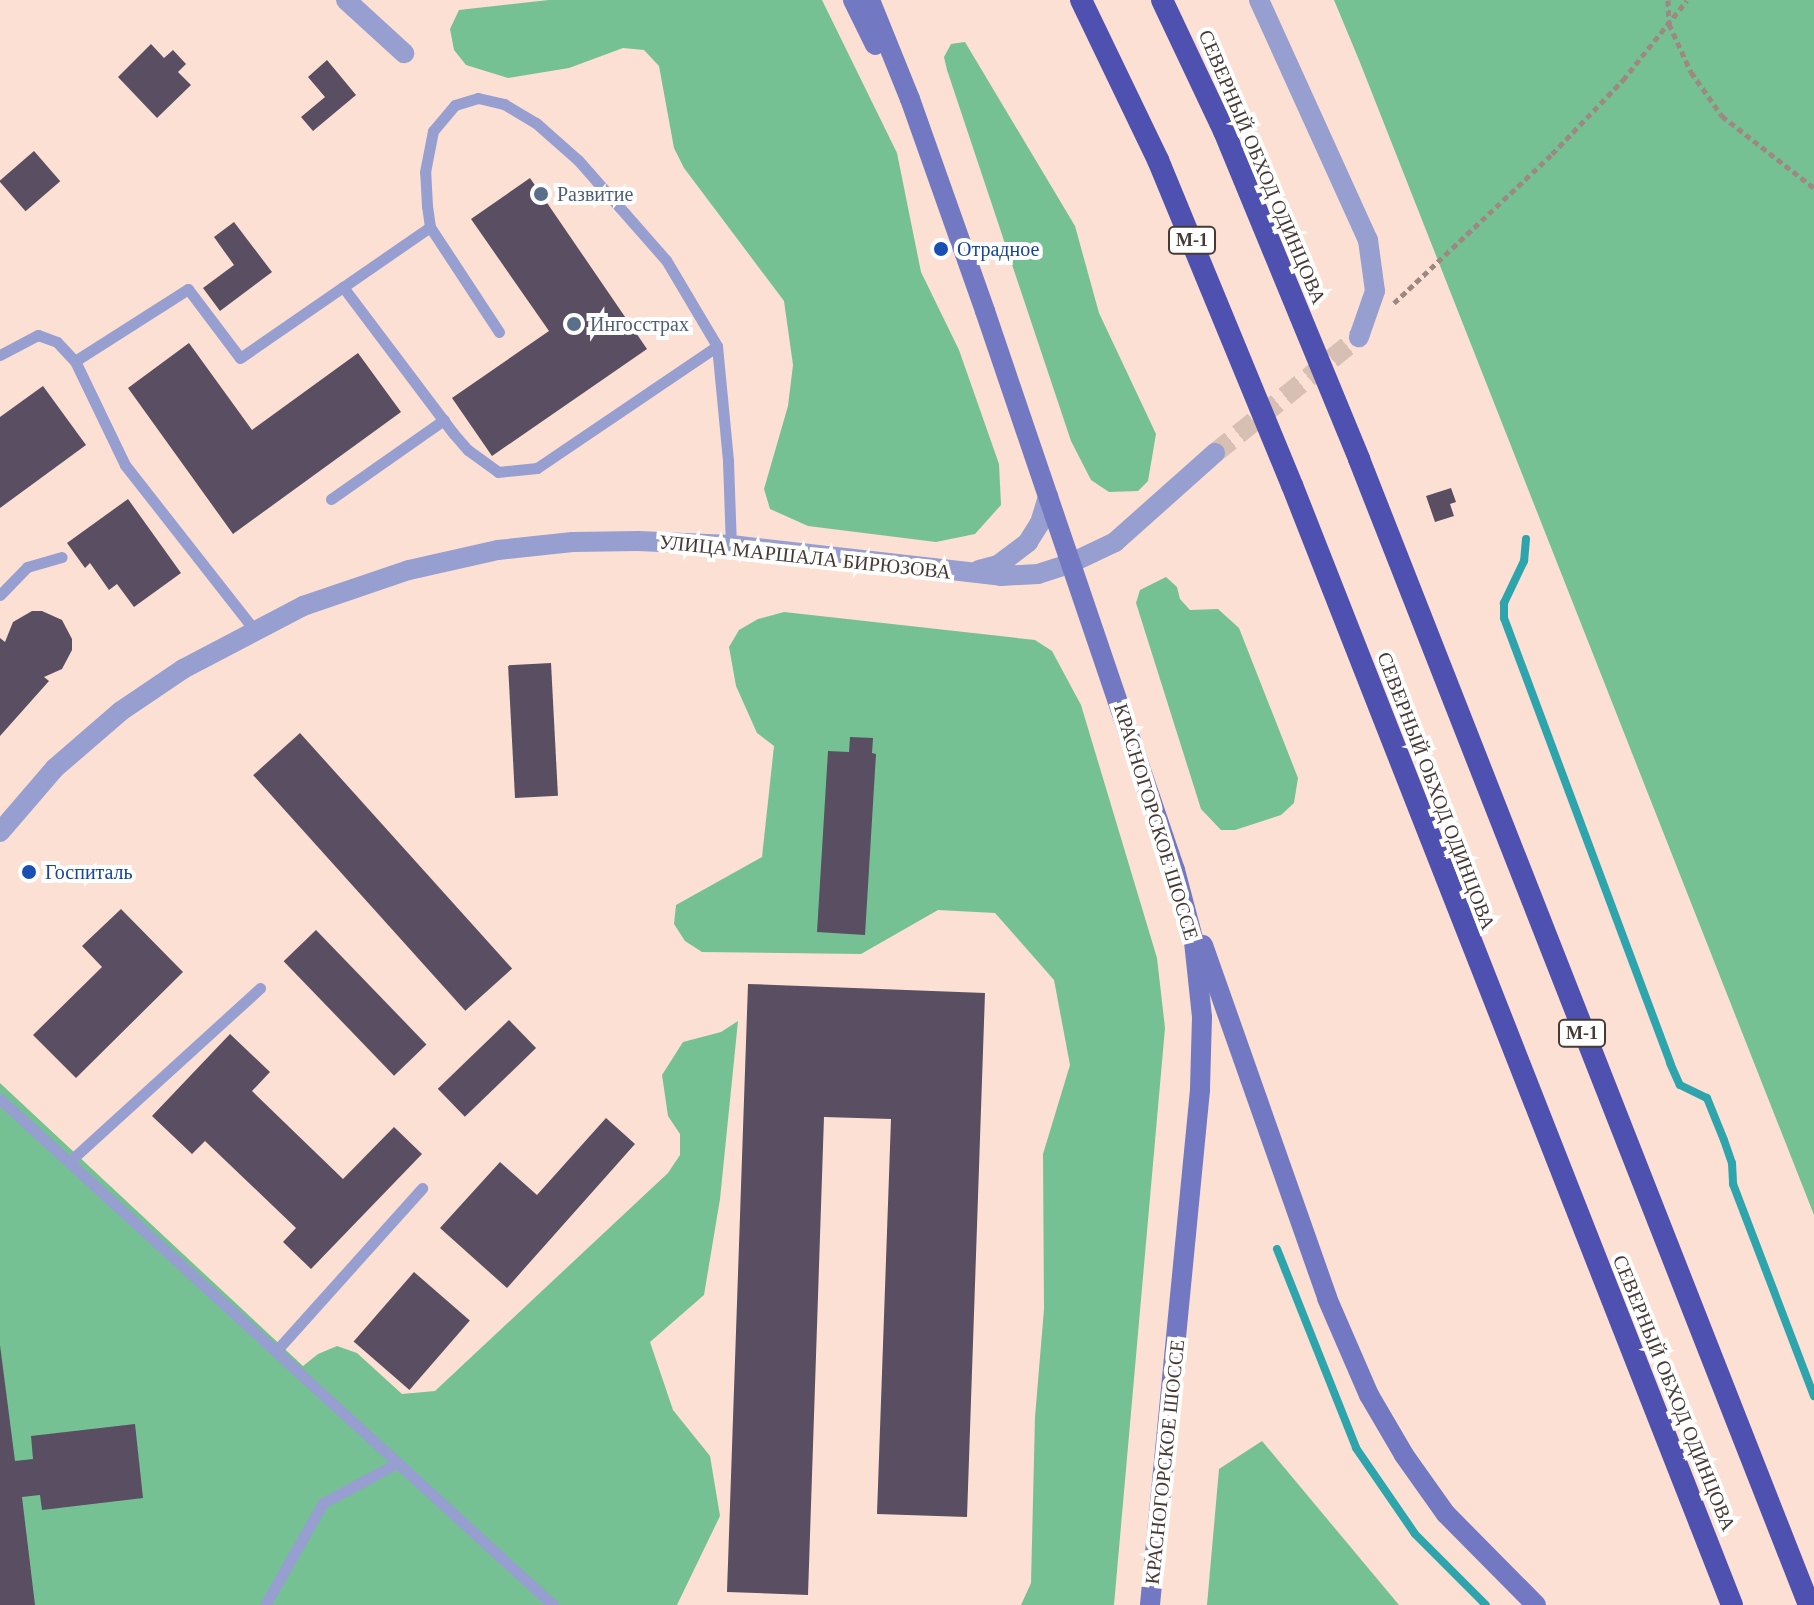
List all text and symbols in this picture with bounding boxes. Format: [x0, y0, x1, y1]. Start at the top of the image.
street label: СЕВЕРНЫЙ ОБХОД ОДИНЦОВА [1193, 26, 1331, 308]
place label: Развитие [557, 182, 633, 206]
marker: Развитие [532, 185, 550, 203]
road number: М-1 [1168, 226, 1216, 254]
place label: Отрадное [957, 237, 1039, 261]
marker: Отрадное [932, 240, 950, 258]
place label: Ингосстрах [590, 312, 689, 336]
marker: Ингосстрах [565, 315, 583, 333]
street label: УЛИЦА МАРШАЛА БИРЮЗОВА [658, 530, 952, 584]
street label: СЕВЕРНЫЙ ОБХОД ОДИНЦОВА [1372, 649, 1500, 933]
street label: КРАСНОГОРСКОЕ ШОССЕ [1109, 701, 1203, 943]
place label: Госпиталь [45, 860, 133, 884]
marker: Госпиталь [20, 863, 38, 881]
road number: М-1 [1558, 1019, 1606, 1047]
street label: СЕВЕРНЫЙ ОБХОД ОДИНЦОВА [1608, 1251, 1740, 1535]
street label: КРАСНОГОРСКОЕ ШОССЕ [1140, 1338, 1190, 1586]

